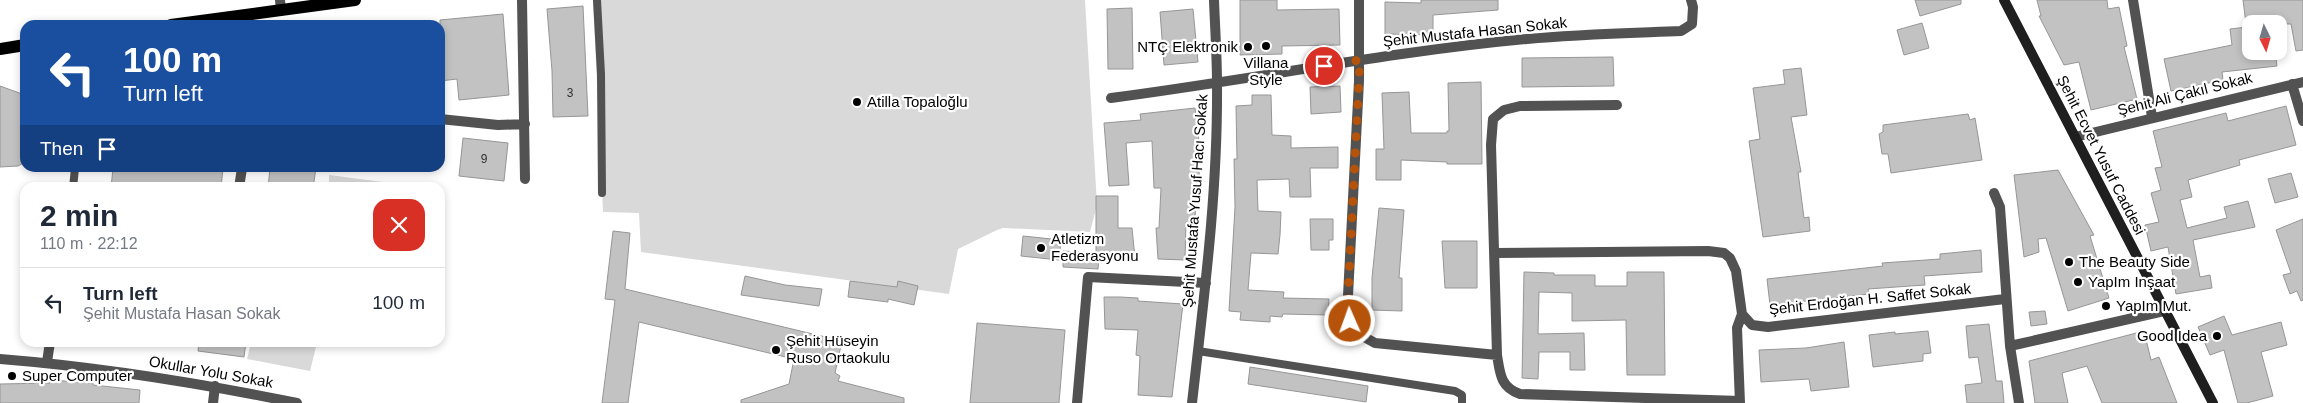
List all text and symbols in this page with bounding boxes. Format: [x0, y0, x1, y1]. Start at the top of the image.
street label: Şehit Mustafa Hasan Sokak [1382, 13, 1568, 50]
north arrow [2242, 15, 2288, 60]
map controls [2242, 15, 2287, 60]
place label: NTÇ Elektronik [1137, 38, 1238, 55]
icon: left [40, 40, 105, 105]
text: 100 m [123, 40, 222, 79]
marker: Villana Style [1260, 40, 1272, 52]
marker: NTÇ Elektronik [1242, 41, 1254, 53]
pin [1303, 45, 1345, 87]
icon: arrive [1310, 52, 1338, 80]
place label: Villana Style [1244, 54, 1289, 88]
street label: Şehit Ali Çakıl Sokak [2116, 68, 2255, 119]
street label: Şehit Ecvet Yusuf Caddesi [2054, 72, 2149, 237]
text: Turn left [123, 81, 203, 106]
house number: 3 [567, 86, 574, 100]
place label: Atilla Topaloğlu [867, 93, 968, 110]
street label: Şehit Mustafa Yusuf Hacı Sokak [1179, 93, 1210, 308]
marker: Atilla Topaloğlu [851, 96, 863, 108]
icon: arrive [93, 135, 121, 163]
text: Then [40, 138, 83, 159]
house number: 9 [481, 152, 488, 166]
text: 2 min [40, 199, 118, 232]
button: close [373, 199, 425, 251]
place label: Atletizm Federasyonu [1051, 230, 1139, 264]
text: 110 m · 22:12 [40, 235, 138, 252]
marker: Atletizm Federasyonu [1035, 242, 1047, 254]
place label: The Beauty Side [2079, 253, 2190, 270]
marker: The Beauty Side [2063, 256, 2075, 268]
place label: YapIm Inşaat [2088, 273, 2176, 290]
marker: YapIm Inşaat [2072, 276, 2084, 288]
street label: Şehit Erdoğan H. Saffet Sokak [1768, 279, 1972, 318]
text: Turn left [83, 283, 158, 304]
icon: left [40, 289, 68, 317]
text: 100 m [372, 292, 425, 313]
position arrow [1323, 294, 1375, 346]
place label: YapIm Mut. [2116, 297, 2192, 314]
marker: YapIm Mut. [2100, 300, 2112, 312]
text: Şehit Mustafa Hasan Sokak [83, 305, 280, 322]
place label: Good Idea [2137, 327, 2208, 344]
marker: Good Idea [2211, 330, 2223, 342]
place label: Şehit Hüseyin Ruso Ortaokulu [786, 332, 890, 366]
marker: Şehit Hüseyin Ruso Ortaokulu [770, 344, 782, 356]
street label: Okullar Yolu Sokak [148, 352, 275, 391]
place label: Super Computer [22, 367, 132, 384]
marker: Super Computer [6, 370, 18, 382]

